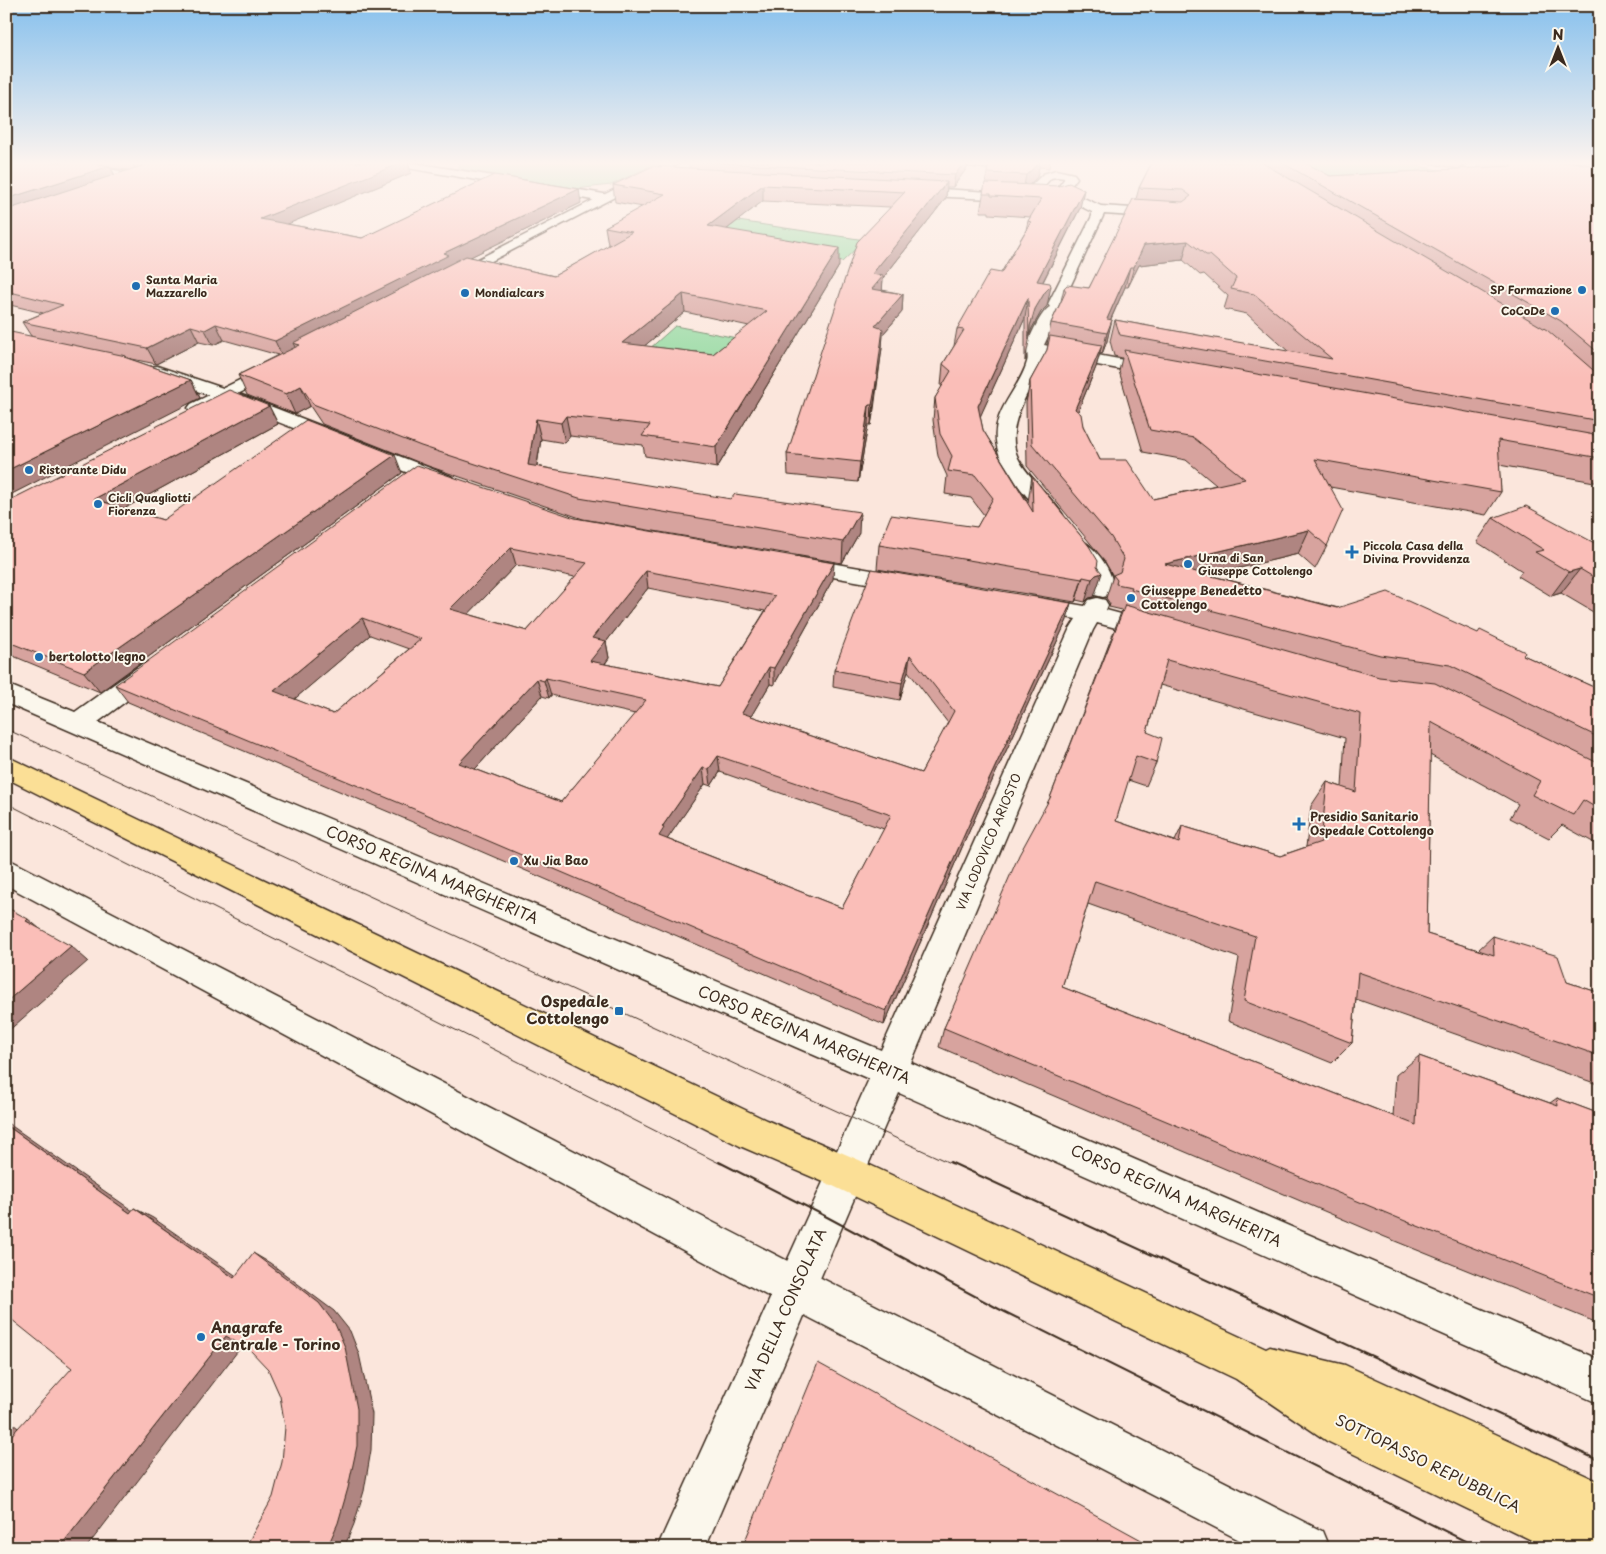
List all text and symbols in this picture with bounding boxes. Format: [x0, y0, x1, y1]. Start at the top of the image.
north arrow [1534, 22, 1584, 72]
text: N [1552, 24, 1564, 45]
place label: Santa Maria Mazzarello [146, 271, 218, 301]
marker: Santa Maria Mazzarello [130, 280, 142, 292]
place label: SP Formazione [1490, 281, 1573, 298]
place label: Mondialcars [475, 284, 544, 301]
marker: SP Formazione [1576, 284, 1588, 296]
marker: Mondialcars [459, 287, 471, 299]
place label: CoCoDe [1501, 302, 1545, 319]
marker: CoCoDe [1549, 305, 1561, 317]
place label: Ristorante Didu [39, 461, 127, 478]
marker: Ristorante Didu [23, 464, 35, 476]
place label: Cicli Quagliotti Fiorenza [108, 489, 192, 519]
marker: Cicli Quagliotti Fiorenza [92, 498, 104, 510]
place label: Piccola Casa della Divina Provvidenza [1363, 537, 1471, 567]
marker: Piccola Casa della Divina Provvidenza [1345, 545, 1359, 559]
place label: Urna di San Giuseppe Cottolengo [1198, 549, 1313, 579]
marker: Urna di San Giuseppe Cottolengo [1182, 558, 1194, 570]
place label: Giuseppe Benedetto Cottolengo [1141, 581, 1262, 613]
marker: Giuseppe Benedetto Cottolengo [1125, 592, 1137, 604]
place label: bertolotto legno [49, 647, 146, 665]
marker: bertolotto legno [33, 651, 45, 663]
street label: VIA LODOVICO ARIOSTO [951, 770, 1025, 913]
place label: Presidio Sanitario Ospedale Cottolengo [1310, 807, 1434, 839]
marker: Presidio Sanitario Ospedale Cottolengo [1292, 817, 1306, 831]
street label: CORSO REGINA MARGHERITA [323, 818, 542, 929]
place label: Xu Jia Bao [524, 851, 588, 869]
marker: Xu Jia Bao [508, 855, 520, 867]
street label: CORSO REGINA MARGHERITA [695, 978, 914, 1089]
place label: Ospedale Cottolengo [526, 989, 610, 1029]
marker: Ospedale Cottolengo [613, 1005, 625, 1017]
street label: CORSO REGINA MARGHERITA [1068, 1138, 1286, 1252]
street label: VIA DELLA CONSOLATA [738, 1224, 831, 1395]
place label: Anagrafe Centrale - Torino [210, 1315, 340, 1355]
marker: Anagrafe Centrale - Torino [195, 1331, 207, 1343]
street label: SOTTOPASSO REPUBBLICA [1332, 1408, 1526, 1518]

